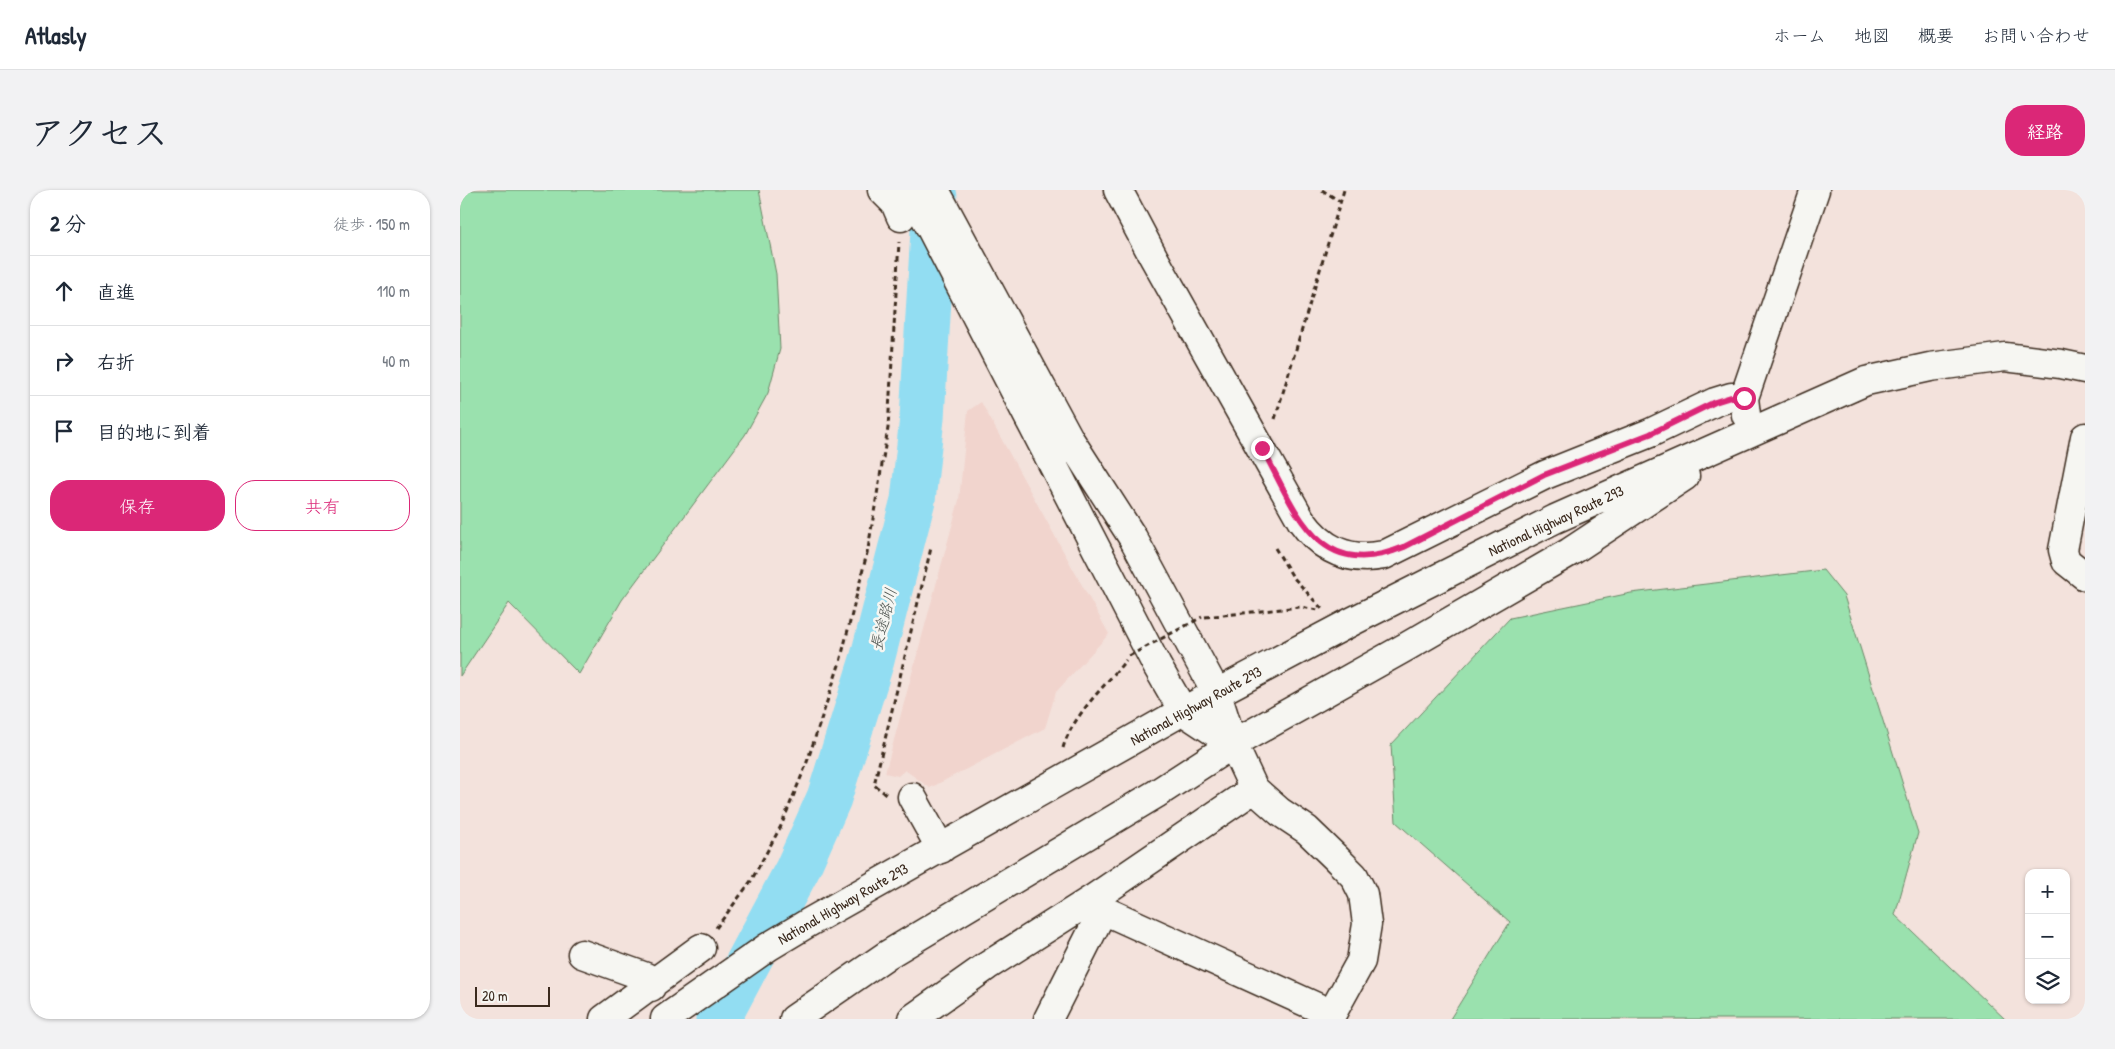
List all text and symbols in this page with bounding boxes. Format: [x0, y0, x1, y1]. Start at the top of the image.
text: Atlasly [25, 19, 87, 51]
text: ホーム [1773, 23, 1826, 48]
text: 地図 [1854, 23, 1890, 48]
text: 概要 [1918, 23, 1954, 48]
text: お問い合わせ [1982, 23, 2090, 48]
button: 経路 [2005, 105, 2085, 156]
text: アクセス [30, 109, 168, 156]
text: 2 分 [50, 209, 86, 238]
text: 徒歩 · 150 m [333, 213, 410, 235]
icon: ahead [50, 277, 78, 305]
text: 直進 [97, 279, 135, 305]
text: 110 m [377, 280, 410, 302]
icon: right [50, 347, 78, 375]
text: 右折 [97, 349, 135, 375]
text: 40 m [382, 350, 410, 372]
route start [1733, 387, 1756, 410]
icon: arrive [50, 417, 78, 445]
text: 目的地に到着 [97, 419, 211, 445]
route end [1251, 437, 1274, 460]
button: 保存 [50, 480, 225, 531]
button: 共有 [235, 480, 410, 531]
street label: National Highway Route 293 [1485, 480, 1627, 561]
water label: 長途路川 [865, 585, 901, 653]
street label: National Highway Route 293 [1126, 661, 1265, 750]
street label: National Highway Route 293 [774, 858, 912, 949]
map controls [2025, 869, 2070, 1004]
button: + [2025, 869, 2070, 914]
button: − [2025, 914, 2070, 959]
button: layers [2025, 959, 2070, 1004]
scale bar [475, 984, 550, 1007]
text: 20 m [482, 986, 508, 1005]

